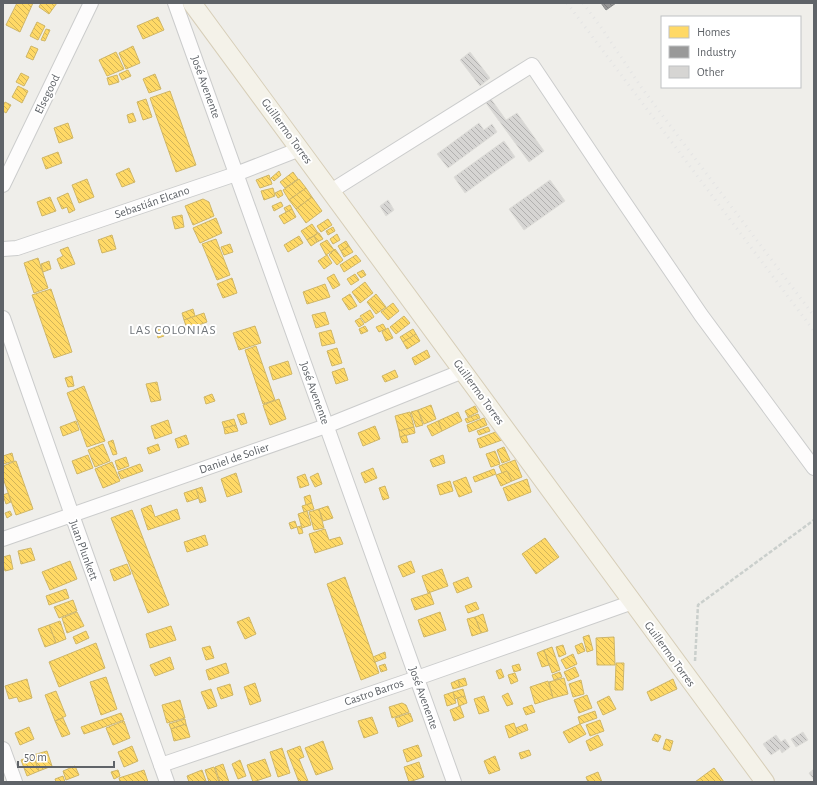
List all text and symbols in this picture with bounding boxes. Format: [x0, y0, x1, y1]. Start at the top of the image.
legend [661, 16, 801, 88]
text: Homes [697, 26, 730, 38]
text: Industry [697, 46, 736, 59]
street label: José Avenente [189, 54, 223, 120]
text: Other [697, 66, 724, 78]
street label: Elsegood [32, 72, 62, 116]
street label: Guillermo Torres [259, 96, 315, 166]
street label: Sebastián Elcano [113, 184, 191, 220]
district label: LAS COLONIAS [129, 324, 217, 337]
street label: Guillermo Torres [451, 357, 507, 427]
street label: José Avenente [298, 360, 332, 426]
street label: Daniel de Solier [197, 440, 271, 476]
street label: Juan Plunkett [68, 518, 101, 582]
street label: Guillermo Torres [642, 619, 698, 689]
street label: José Avenente [407, 665, 441, 731]
street label: Castro Barros [343, 676, 405, 708]
scale bar [18, 743, 114, 769]
text: 50 m [24, 751, 47, 763]

